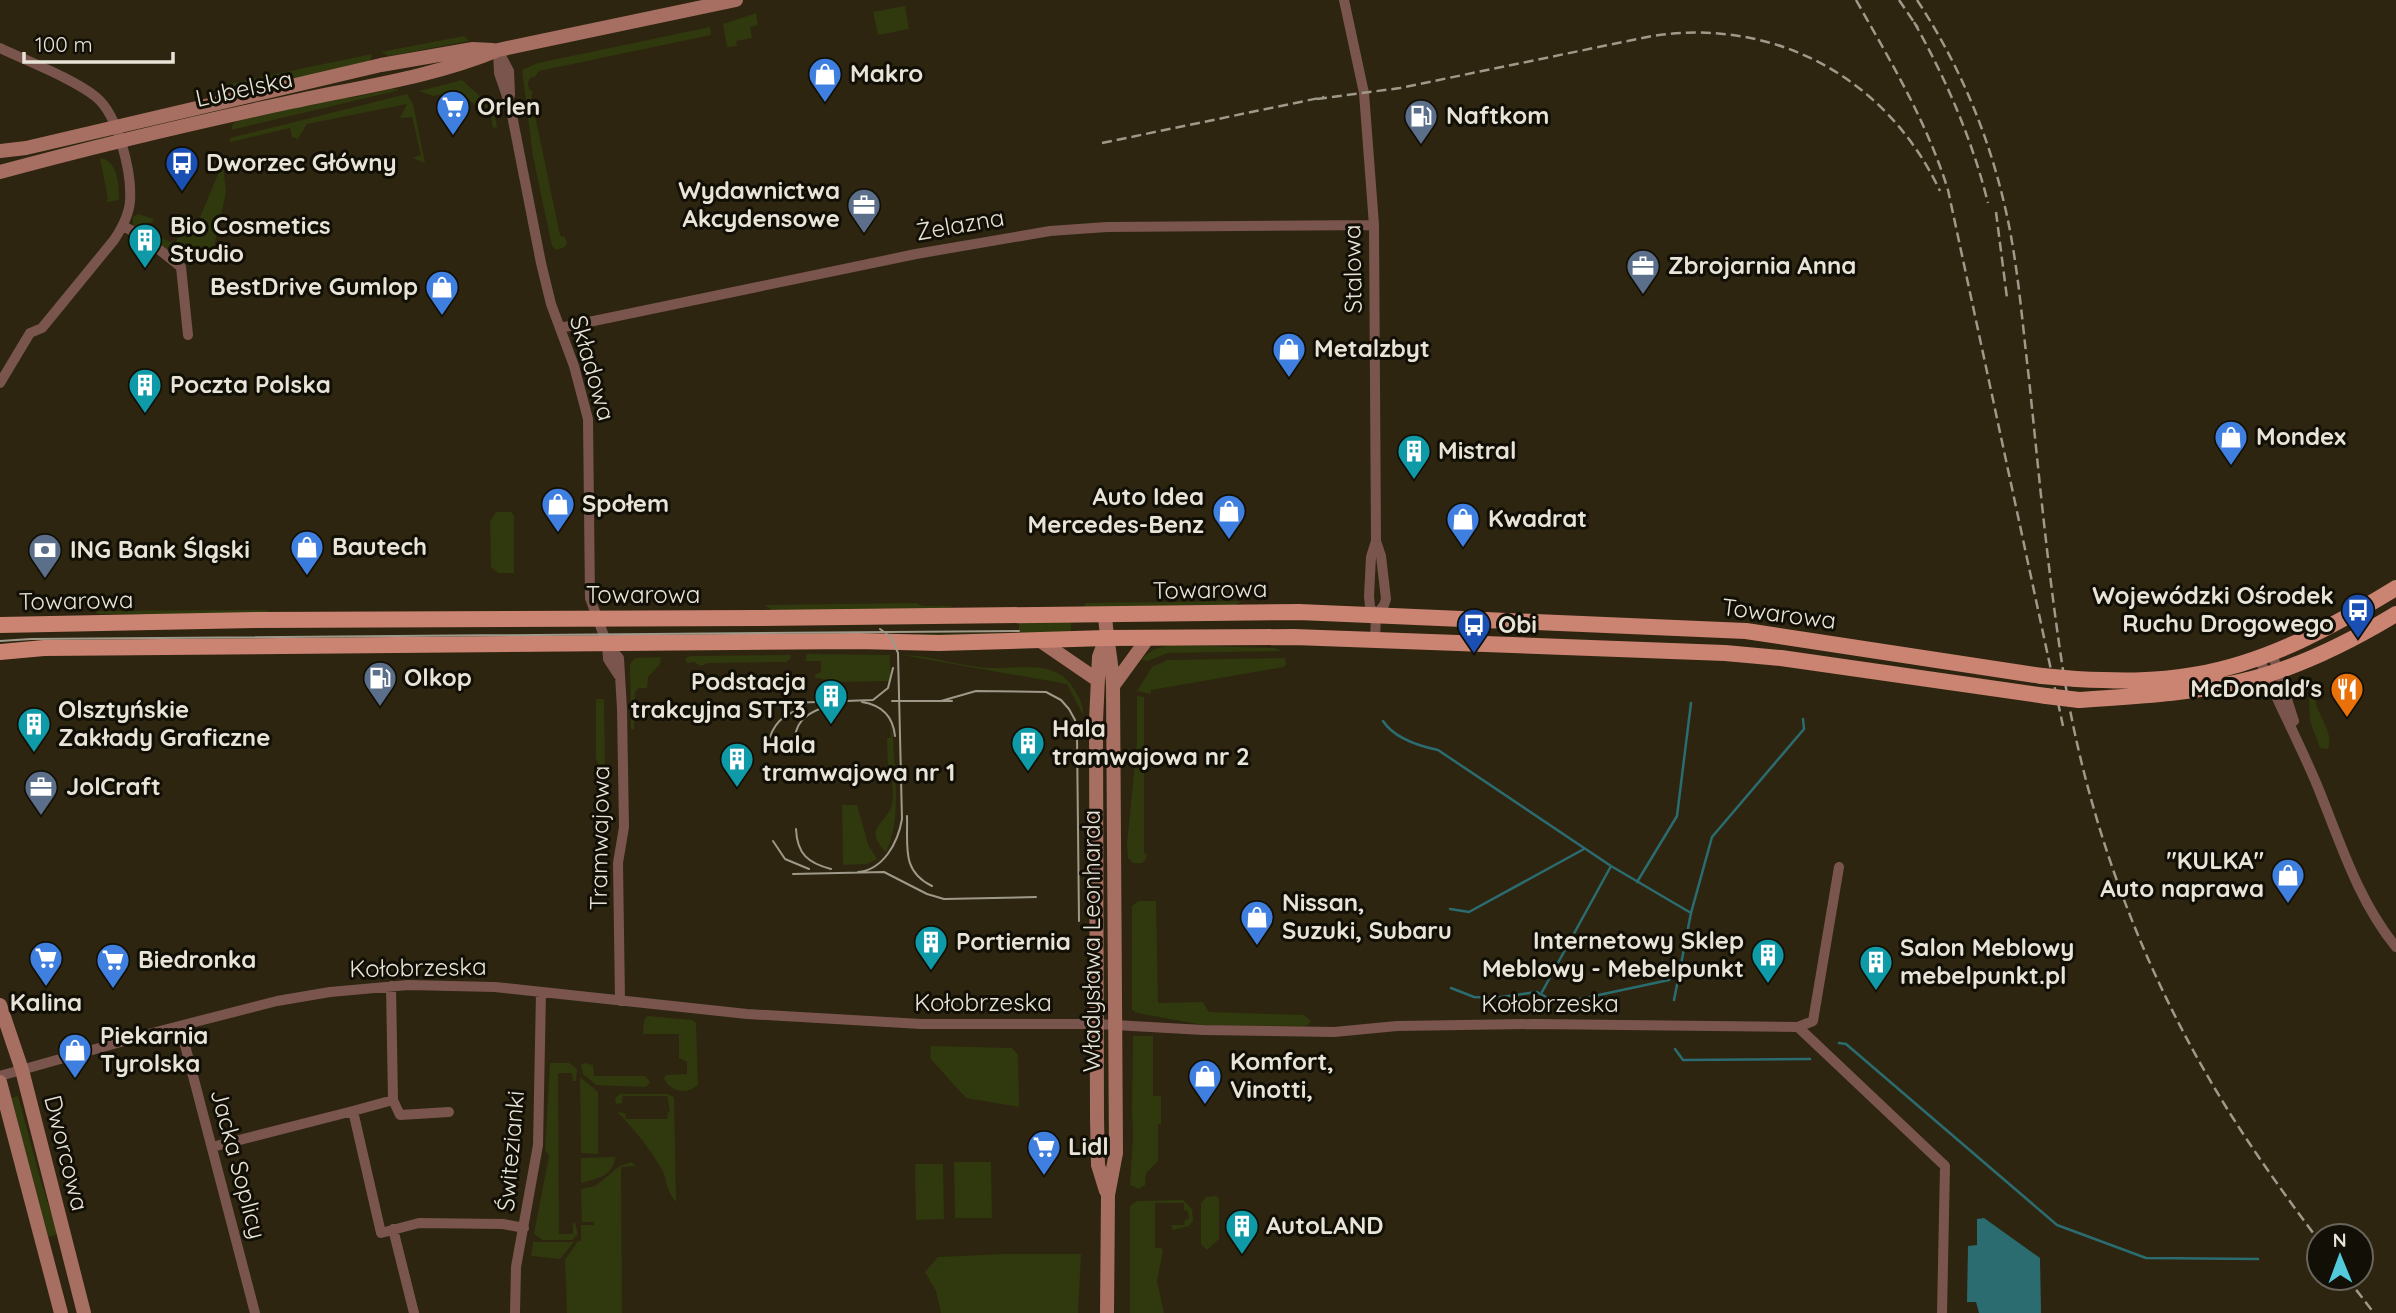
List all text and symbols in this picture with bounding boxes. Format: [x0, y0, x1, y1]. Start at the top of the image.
scale bar [24, 21, 173, 65]
text: 100 m [35, 31, 93, 57]
shop icon: Makro [806, 55, 844, 104]
place label: Makro [850, 58, 923, 88]
street label: Lubelska [192, 63, 295, 113]
supermarket icon: Orlen [434, 88, 472, 137]
place label: Orlen [477, 91, 540, 121]
fuel station icon: Naftkom [1402, 97, 1440, 146]
place label: Naftkom [1446, 100, 1549, 130]
bus stop icon: Dworzec Główny [163, 144, 201, 193]
place label: Dworzec Główny [206, 147, 397, 177]
place label: Wydawnictwa Akcydensowe [678, 175, 840, 233]
office icon: Wydawnictwa Akcydensowe [845, 186, 883, 235]
street label: Żelazna [913, 202, 1006, 247]
place label: Bio Cosmetics Studio [170, 210, 331, 268]
building icon: Bio Cosmetics Studio [126, 221, 164, 270]
street label: Stalowa [1336, 224, 1368, 314]
office icon: Zbrojarnia Anna [1624, 247, 1662, 296]
place label: Zbrojarnia Anna [1668, 250, 1856, 280]
shop icon: BestDrive Gumlop [423, 268, 461, 317]
place label: BestDrive Gumlop [210, 271, 418, 301]
street label: Składowa [564, 312, 622, 424]
shop icon: Metalzbyt [1270, 330, 1308, 379]
place label: Metalzbyt [1314, 333, 1430, 363]
building icon: Poczta Polska [126, 366, 164, 415]
place label: Poczta Polska [170, 369, 331, 399]
shop icon: Mondex [2212, 418, 2250, 467]
place label: Mondex [2256, 421, 2346, 451]
building icon: Mistral [1395, 432, 1433, 481]
place label: Mistral [1438, 435, 1516, 465]
place label: Auto Idea Mercedes-Benz [1028, 481, 1204, 539]
shop icon: Społem [539, 485, 577, 534]
place label: Społem [582, 488, 669, 518]
shop icon: Auto Idea Mercedes-Benz [1210, 492, 1248, 541]
shop icon: Kwadrat [1444, 500, 1482, 549]
place label: Kwadrat [1488, 503, 1587, 533]
shop icon: Bautech [288, 528, 326, 577]
bank icon: ING Bank Śląski [26, 531, 64, 580]
place label: Bautech [332, 531, 427, 561]
place label: ING Bank Śląski [70, 534, 250, 564]
street label: Towarowa [1152, 573, 1268, 605]
street label: Towarowa [586, 579, 700, 609]
place label: Wojewódzki Ośrodek Ruchu Drogowego [2092, 580, 2334, 638]
street label: Towarowa [18, 584, 134, 616]
street label: Towarowa [1720, 591, 1838, 635]
bus stop icon: Wojewódzki Ośrodek Ruchu Drogowego [2339, 591, 2377, 640]
bus stop icon: Obi [1455, 606, 1493, 655]
place label: Obi [1498, 609, 1537, 639]
fuel station icon: Olkop [361, 659, 399, 708]
place label: Olkop [404, 662, 472, 692]
place label: Podstacja trakcyjna STT3 [631, 666, 806, 724]
restaurant icon: McDonald's [2328, 670, 2366, 719]
place label: McDonald's [2190, 673, 2322, 703]
building icon: Podstacja trakcyjna STT3 [812, 677, 850, 726]
place label: Olsztyńskie Zakłady Graficzne [58, 694, 270, 752]
building icon: Olsztyńskie Zakłady Graficzne [15, 705, 53, 754]
place label: Hala tramwajowa nr 2 [1052, 713, 1250, 771]
building icon: Hala tramwajowa nr 2 [1009, 724, 1047, 773]
place label: Hala tramwajowa nr 1 [762, 729, 955, 787]
building icon: Hala tramwajowa nr 1 [718, 740, 756, 789]
street label: Tramwajowa [583, 765, 615, 911]
office icon: JolCraft [22, 768, 60, 817]
place label: JolCraft [66, 771, 161, 801]
street label: Władysława Leonharda [1076, 810, 1106, 1072]
place label: "KULKA" Auto naprawa [2100, 845, 2264, 903]
shop icon: "KULKA" Auto naprawa [2269, 856, 2307, 905]
place label: Nissan, Suzuki, Subaru [1282, 887, 1452, 945]
shop icon: Nissan, Suzuki, Subaru [1238, 898, 1276, 947]
building icon: Portiernia [912, 923, 950, 972]
place label: Internetowy Sklep Meblowy - Mebelpunkt [1482, 925, 1744, 983]
place label: Portiernia [956, 926, 1071, 956]
place label: Salon Meblowy mebelpunkt.pl [1900, 932, 2074, 990]
building icon: Internetowy Sklep Meblowy - Mebelpunkt [1749, 936, 1787, 985]
supermarket icon: Kalina [27, 939, 65, 988]
supermarket icon: Biedronka [94, 941, 132, 990]
building icon: Salon Meblowy mebelpunkt.pl [1857, 943, 1895, 992]
place label: Biedronka [138, 944, 256, 974]
street label: Kołobrzeska [349, 951, 487, 983]
place label: Kalina [10, 987, 82, 1017]
street label: Kołobrzeska [914, 987, 1052, 1017]
street label: Kołobrzeska [1481, 988, 1619, 1018]
place label: Piekarnia Tyrolska [100, 1020, 208, 1078]
shop icon: Piekarnia Tyrolska [56, 1031, 94, 1080]
place label: Komfort, Vinotti, [1230, 1046, 1334, 1104]
shop icon: Komfort, Vinotti, [1186, 1057, 1224, 1106]
street label: Jacka Soplicy [205, 1086, 273, 1242]
street label: Świtezianki [490, 1089, 530, 1213]
street label: Dworcowa [38, 1092, 96, 1214]
supermarket icon: Lidl [1025, 1128, 1063, 1177]
place label: Lidl [1068, 1131, 1109, 1161]
building icon: AutoLAND [1223, 1207, 1261, 1256]
place label: AutoLAND [1266, 1210, 1383, 1240]
north arrow [2305, 1222, 2375, 1292]
text: N [2333, 1228, 2347, 1252]

